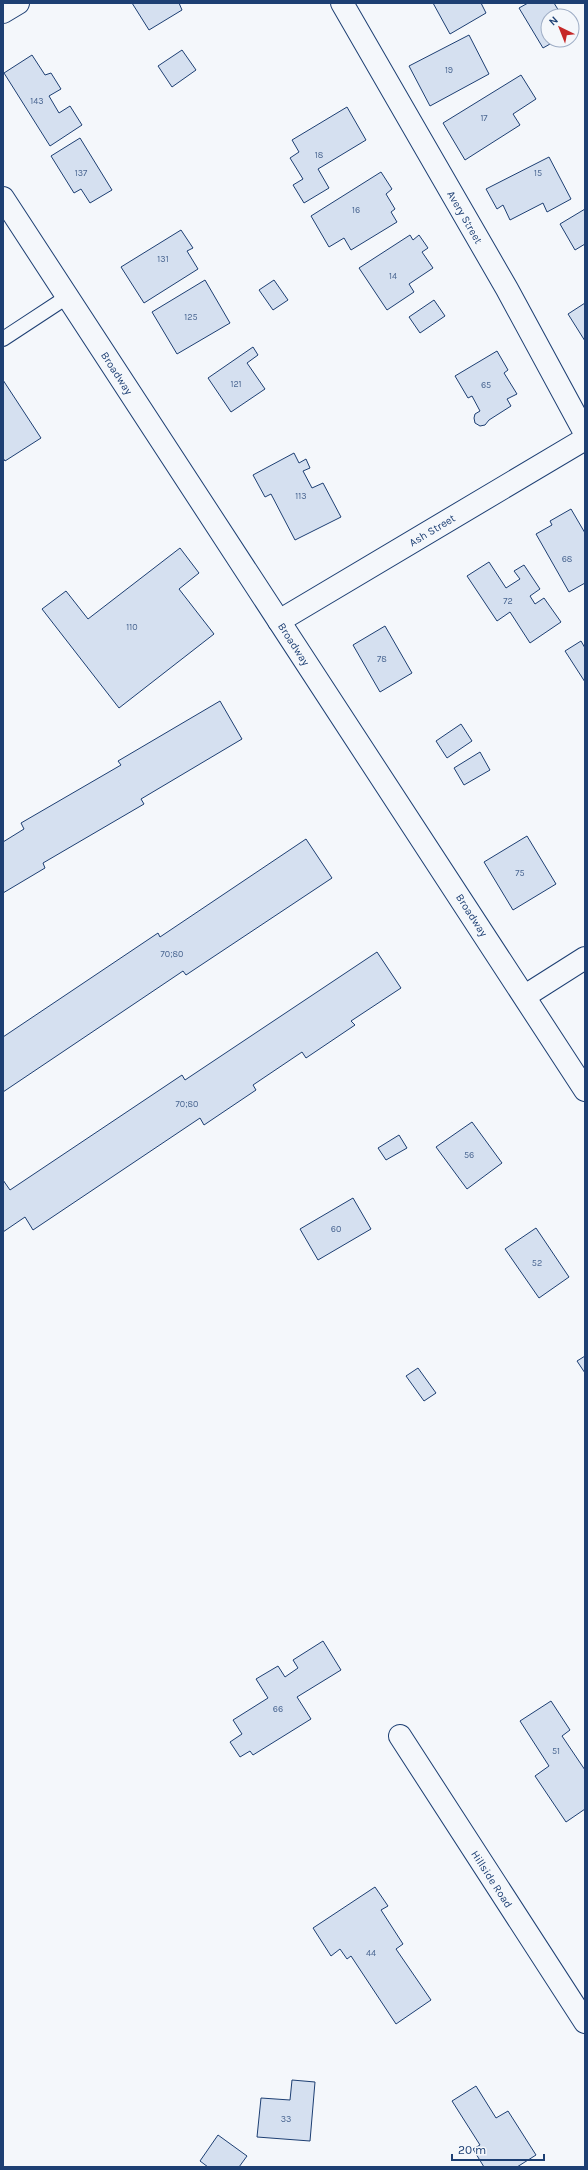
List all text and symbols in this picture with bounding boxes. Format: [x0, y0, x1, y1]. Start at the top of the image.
north arrow [540, 8, 580, 48]
text: N [546, 14, 561, 28]
house number: 19 [445, 65, 453, 75]
house number: 143 [30, 96, 44, 106]
house number: 17 [480, 113, 488, 123]
house number: 18 [315, 150, 324, 160]
house number: 137 [75, 168, 88, 178]
house number: 15 [534, 168, 542, 178]
street label: Avery Street [444, 188, 485, 246]
house number: 16 [352, 205, 360, 215]
house number: 131 [157, 254, 169, 264]
house number: 14 [389, 271, 397, 281]
house number: 125 [184, 312, 198, 322]
street label: Broadway [98, 349, 135, 397]
house number: 121 [230, 379, 242, 389]
house number: 65 [481, 380, 491, 390]
house number: 113 [295, 491, 307, 501]
street label: Ash Street [407, 512, 458, 549]
house number: 68 [562, 554, 573, 564]
house number: 72 [503, 596, 513, 606]
street label: Broadway [275, 620, 312, 668]
house number: 110 [126, 622, 138, 632]
house number: 78 [377, 654, 387, 664]
house number: 75 [515, 868, 525, 878]
street label: Broadway [453, 891, 490, 939]
house number: 70;80 [161, 949, 183, 959]
house number: 70;80 [176, 1099, 198, 1109]
house number: 56 [464, 1150, 474, 1160]
house number: 60 [331, 1224, 341, 1234]
house number: 52 [532, 1258, 542, 1268]
house number: 66 [273, 1704, 283, 1714]
house number: 51 [552, 1746, 560, 1756]
street label: Hillside Road [468, 1848, 515, 1910]
house number: 44 [366, 1948, 376, 1958]
house number: 33 [281, 2114, 291, 2124]
scale bar [452, 2136, 544, 2162]
text: 20 m [458, 2143, 486, 2157]

